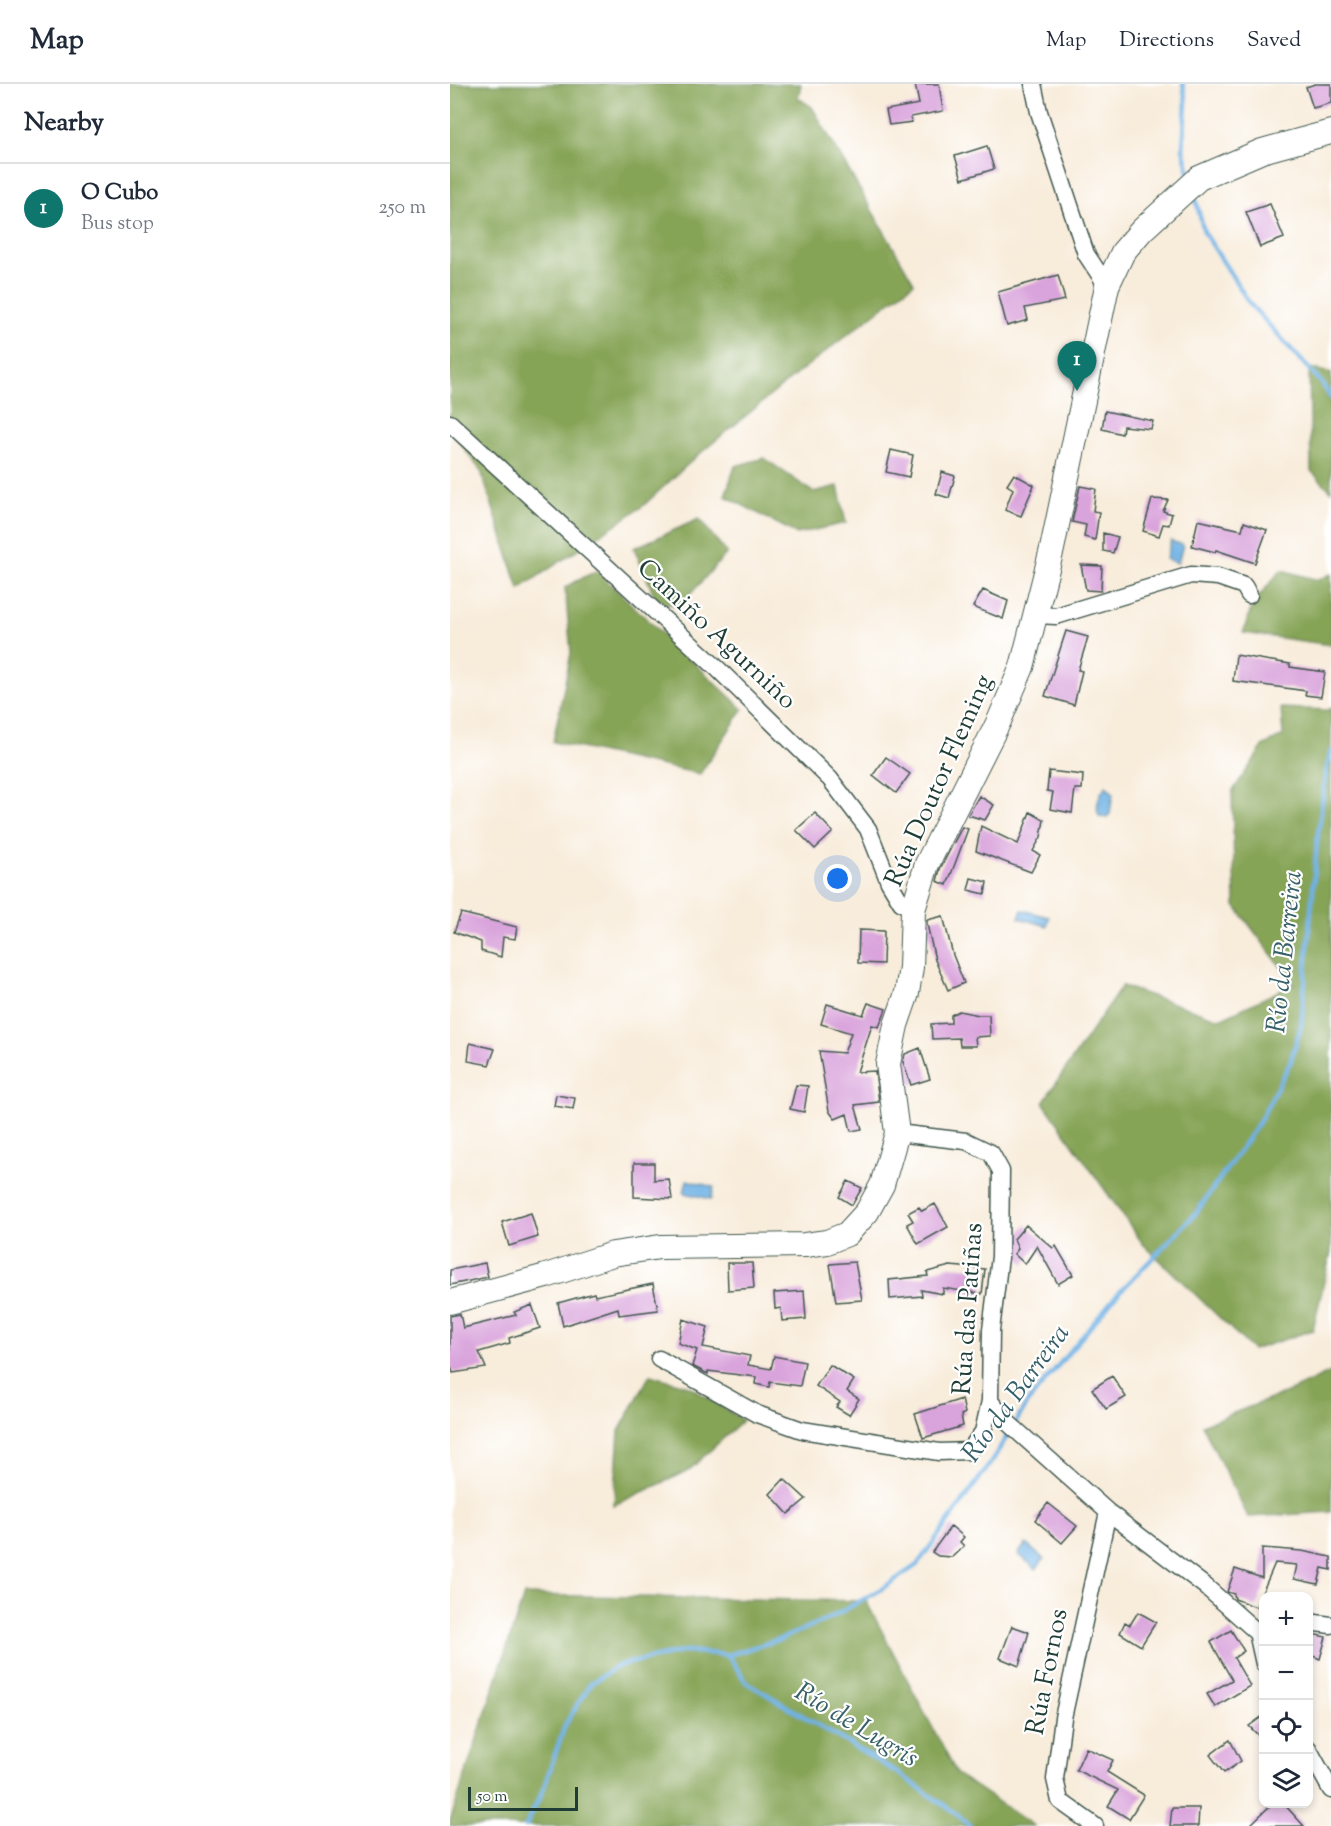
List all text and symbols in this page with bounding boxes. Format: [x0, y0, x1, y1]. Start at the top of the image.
text: Map [30, 21, 84, 61]
text: Map [1046, 26, 1086, 56]
text: Directions [1119, 26, 1214, 56]
text: Saved [1247, 26, 1301, 56]
text: Nearby [24, 105, 104, 142]
text: O Cubo [81, 178, 158, 210]
text: 1 [40, 194, 47, 223]
text: 250 m [378, 194, 426, 223]
text: Bus stop [81, 210, 154, 239]
pin: 1 [1058, 342, 1096, 391]
street label: Camiño Agurniño [628, 551, 804, 719]
street label: Rúa Doutor Fleming [877, 669, 1003, 893]
your location [823, 864, 852, 893]
water label: Río da Barreira [1258, 869, 1314, 1035]
street label: Rúa das Patiñas [945, 1222, 993, 1396]
water label: Río da Barreira [953, 1317, 1081, 1471]
map controls [1259, 1592, 1313, 1808]
button: + [1259, 1592, 1313, 1646]
street label: Rúa Fornos [1018, 1606, 1078, 1738]
button: − [1259, 1646, 1313, 1700]
water label: Río de Lugrís [787, 1674, 925, 1778]
button: locate [1259, 1700, 1313, 1754]
button: layers [1259, 1754, 1313, 1808]
scale bar [468, 1784, 578, 1812]
text: 50 m [477, 1786, 508, 1809]

